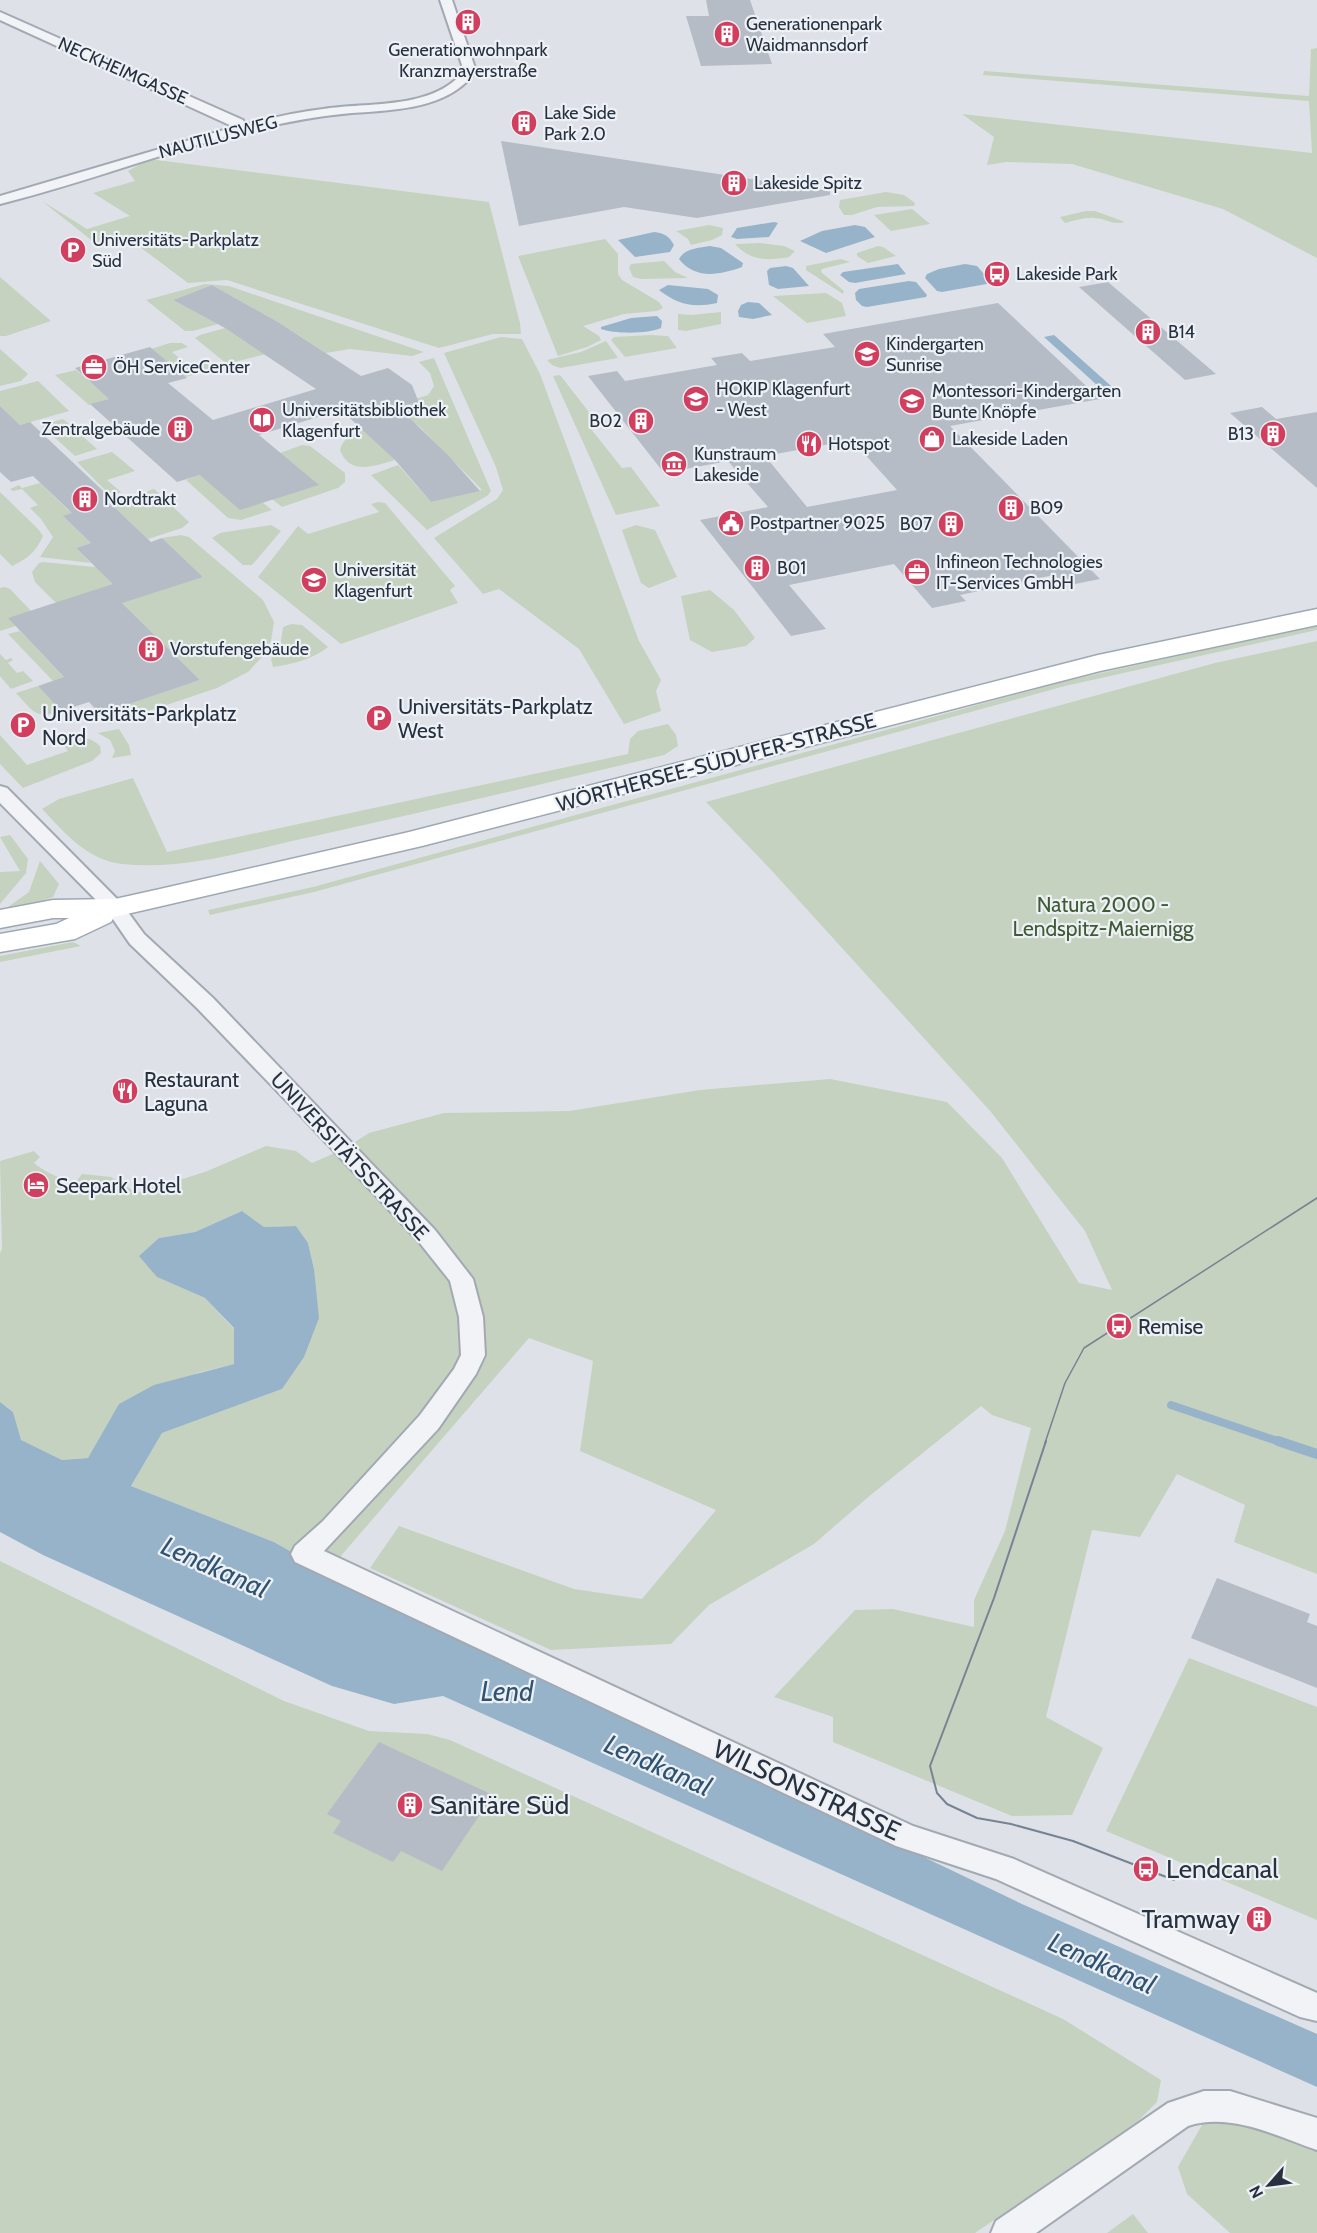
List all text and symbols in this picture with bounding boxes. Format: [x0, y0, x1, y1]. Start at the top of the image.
building icon: Generationwohnpark Kranzmayerstraße [453, 7, 483, 37]
place label: Generationenpark Waidmannsdorf [746, 13, 883, 56]
building icon: Generationenpark Waidmannsdorf [712, 19, 742, 49]
street label: NECKHEIMGASSE [55, 33, 191, 109]
place label: Generationwohnpark Kranzmayerstraße [388, 39, 549, 82]
place label: Lake Side Park 2.0 [544, 102, 616, 145]
building icon: Lake Side Park 2.0 [509, 108, 539, 138]
street label: NAUTILUSWEG [156, 111, 280, 163]
building icon: Lakeside Spitz [719, 168, 749, 198]
place label: Lakeside Spitz [754, 172, 862, 194]
place label: Universitäts-Parkplatz Süd [92, 229, 259, 272]
parking icon: Universitäts-Parkplatz Süd [58, 235, 88, 265]
bus stop icon: Lakeside Park [982, 259, 1012, 289]
place label: Lakeside Park [1016, 263, 1118, 285]
building icon: B14 [1133, 317, 1163, 347]
place label: B14 [1168, 321, 1195, 343]
place label: Kindergarten Sunrise [886, 333, 984, 376]
school or university icon: Kindergarten Sunrise [852, 339, 882, 369]
office icon: ÖH ServiceCenter [79, 352, 109, 382]
place label: ÖH ServiceCenter [113, 356, 250, 378]
place label: HOKIP Klagenfurt - West [716, 378, 850, 421]
place label: Montessori-Kindergarten Bunte Knöpfe [932, 380, 1121, 423]
school or university icon: HOKIP Klagenfurt - West [681, 384, 711, 414]
school or university icon: Montessori-Kindergarten Bunte Knöpfe [897, 386, 927, 416]
place label: Universitätsbibliothek Klagenfurt [282, 399, 447, 442]
library icon: Universitätsbibliothek Klagenfurt [247, 405, 277, 435]
building icon: B02 [626, 406, 656, 436]
place label: B02 [589, 410, 622, 432]
building icon: Zentralgebäude [165, 414, 195, 444]
place label: Zentralgebäude [42, 418, 160, 440]
building icon: B13 [1258, 419, 1288, 449]
place label: B13 [1228, 423, 1254, 445]
shop icon: Lakeside Laden [917, 424, 947, 454]
place label: Lakeside Laden [952, 428, 1068, 450]
restaurant icon: Hotspot [794, 429, 824, 459]
place label: Hotspot [828, 433, 890, 455]
place label: Kunstraum Lakeside [694, 443, 776, 486]
museum icon: Kunstraum Lakeside [659, 449, 689, 479]
building icon: Nordtrakt [70, 484, 100, 514]
place label: Nordtrakt [104, 488, 176, 510]
building icon: B09 [996, 493, 1026, 523]
place label: B09 [1030, 497, 1064, 519]
public building icon: Postpartner 9025 [716, 508, 746, 538]
building icon: B07 [936, 509, 966, 539]
place label: Postpartner 9025 [750, 512, 885, 534]
place label: B07 [900, 513, 932, 535]
place label: Infineon Technologies IT-Services GmbH [936, 551, 1103, 594]
building icon: B01 [742, 553, 772, 583]
place label: B01 [777, 557, 806, 579]
office icon: Infineon Technologies IT-Services GmbH [902, 557, 932, 587]
place label: Universität Klagenfurt [334, 559, 416, 602]
school or university icon: Universität Klagenfurt [299, 565, 329, 595]
building icon: Vorstufengebäude [136, 634, 166, 664]
place label: Vorstufengebäude [170, 638, 309, 660]
place label: Universitäts-Parkplatz West [398, 694, 593, 743]
place label: Universitäts-Parkplatz Nord [42, 701, 237, 750]
parking icon: Universitäts-Parkplatz West [364, 703, 394, 733]
street label: WÖRTHERSEE-SÜDUFER-STRASSE [554, 707, 878, 817]
parking icon: Universitäts-Parkplatz Nord [8, 710, 38, 740]
park label: Natura 2000 - Lendspitz-Maiernigg [1013, 892, 1194, 941]
place label: Restaurant Laguna [144, 1067, 239, 1116]
street label: UNIVERSITÄTSSTRASSE [266, 1067, 434, 1245]
restaurant icon: Restaurant Laguna [110, 1076, 140, 1106]
hotel icon: Seepark Hotel [21, 1170, 51, 1200]
place label: Seepark Hotel [56, 1173, 181, 1198]
bus stop icon: Remise [1104, 1311, 1134, 1341]
place label: Remise [1138, 1314, 1204, 1339]
water label: Lendkanal [157, 1529, 274, 1605]
water label: Lend [481, 1675, 534, 1708]
water label: Lendkanal [600, 1727, 717, 1803]
street label: WILSONSTRASSE [708, 1733, 906, 1847]
place label: Sanitäre Süd [430, 1789, 569, 1821]
building icon: Sanitäre Süd [395, 1790, 425, 1820]
place label: Lendcanal [1166, 1853, 1278, 1885]
bus stop icon: Lendcanal [1131, 1854, 1161, 1884]
place label: Tramway [1141, 1903, 1240, 1935]
building icon: Tramway [1244, 1904, 1274, 1934]
water label: Lendkanal [1044, 1925, 1161, 2001]
north arrow [1239, 2155, 1299, 2215]
text: N [1245, 2182, 1267, 2201]

